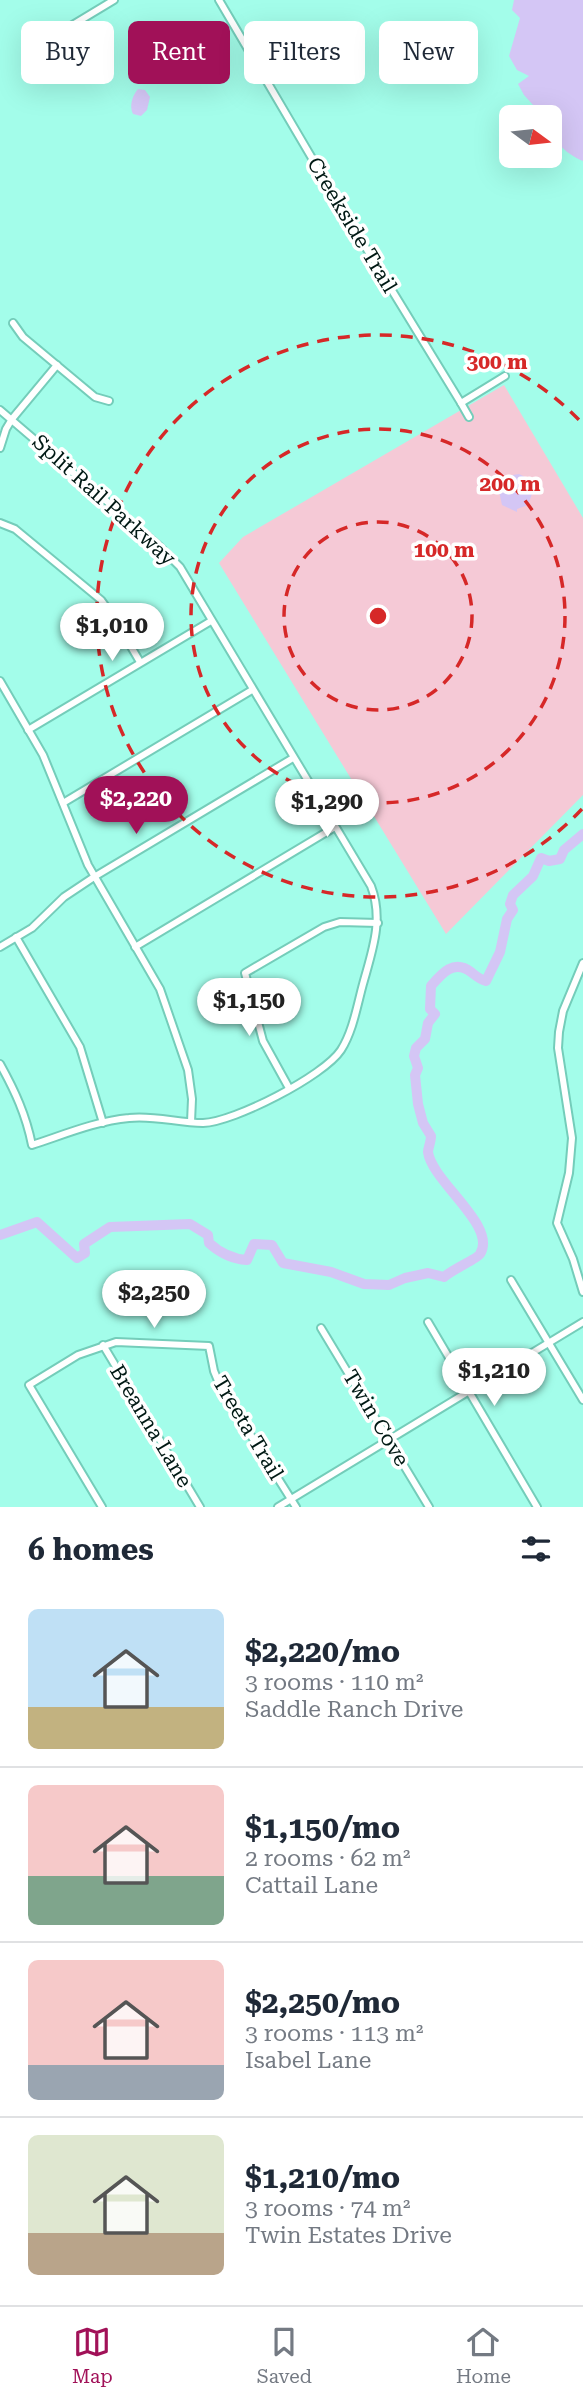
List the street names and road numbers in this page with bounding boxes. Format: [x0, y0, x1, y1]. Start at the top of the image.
street label: Creekside Trail [302, 153, 402, 297]
street label: Split Rail Parkway [28, 430, 181, 571]
street label: Breanna Lane [105, 1360, 197, 1492]
street label: Twin Cove [338, 1366, 414, 1470]
street label: Treeta Trail [208, 1372, 289, 1485]

